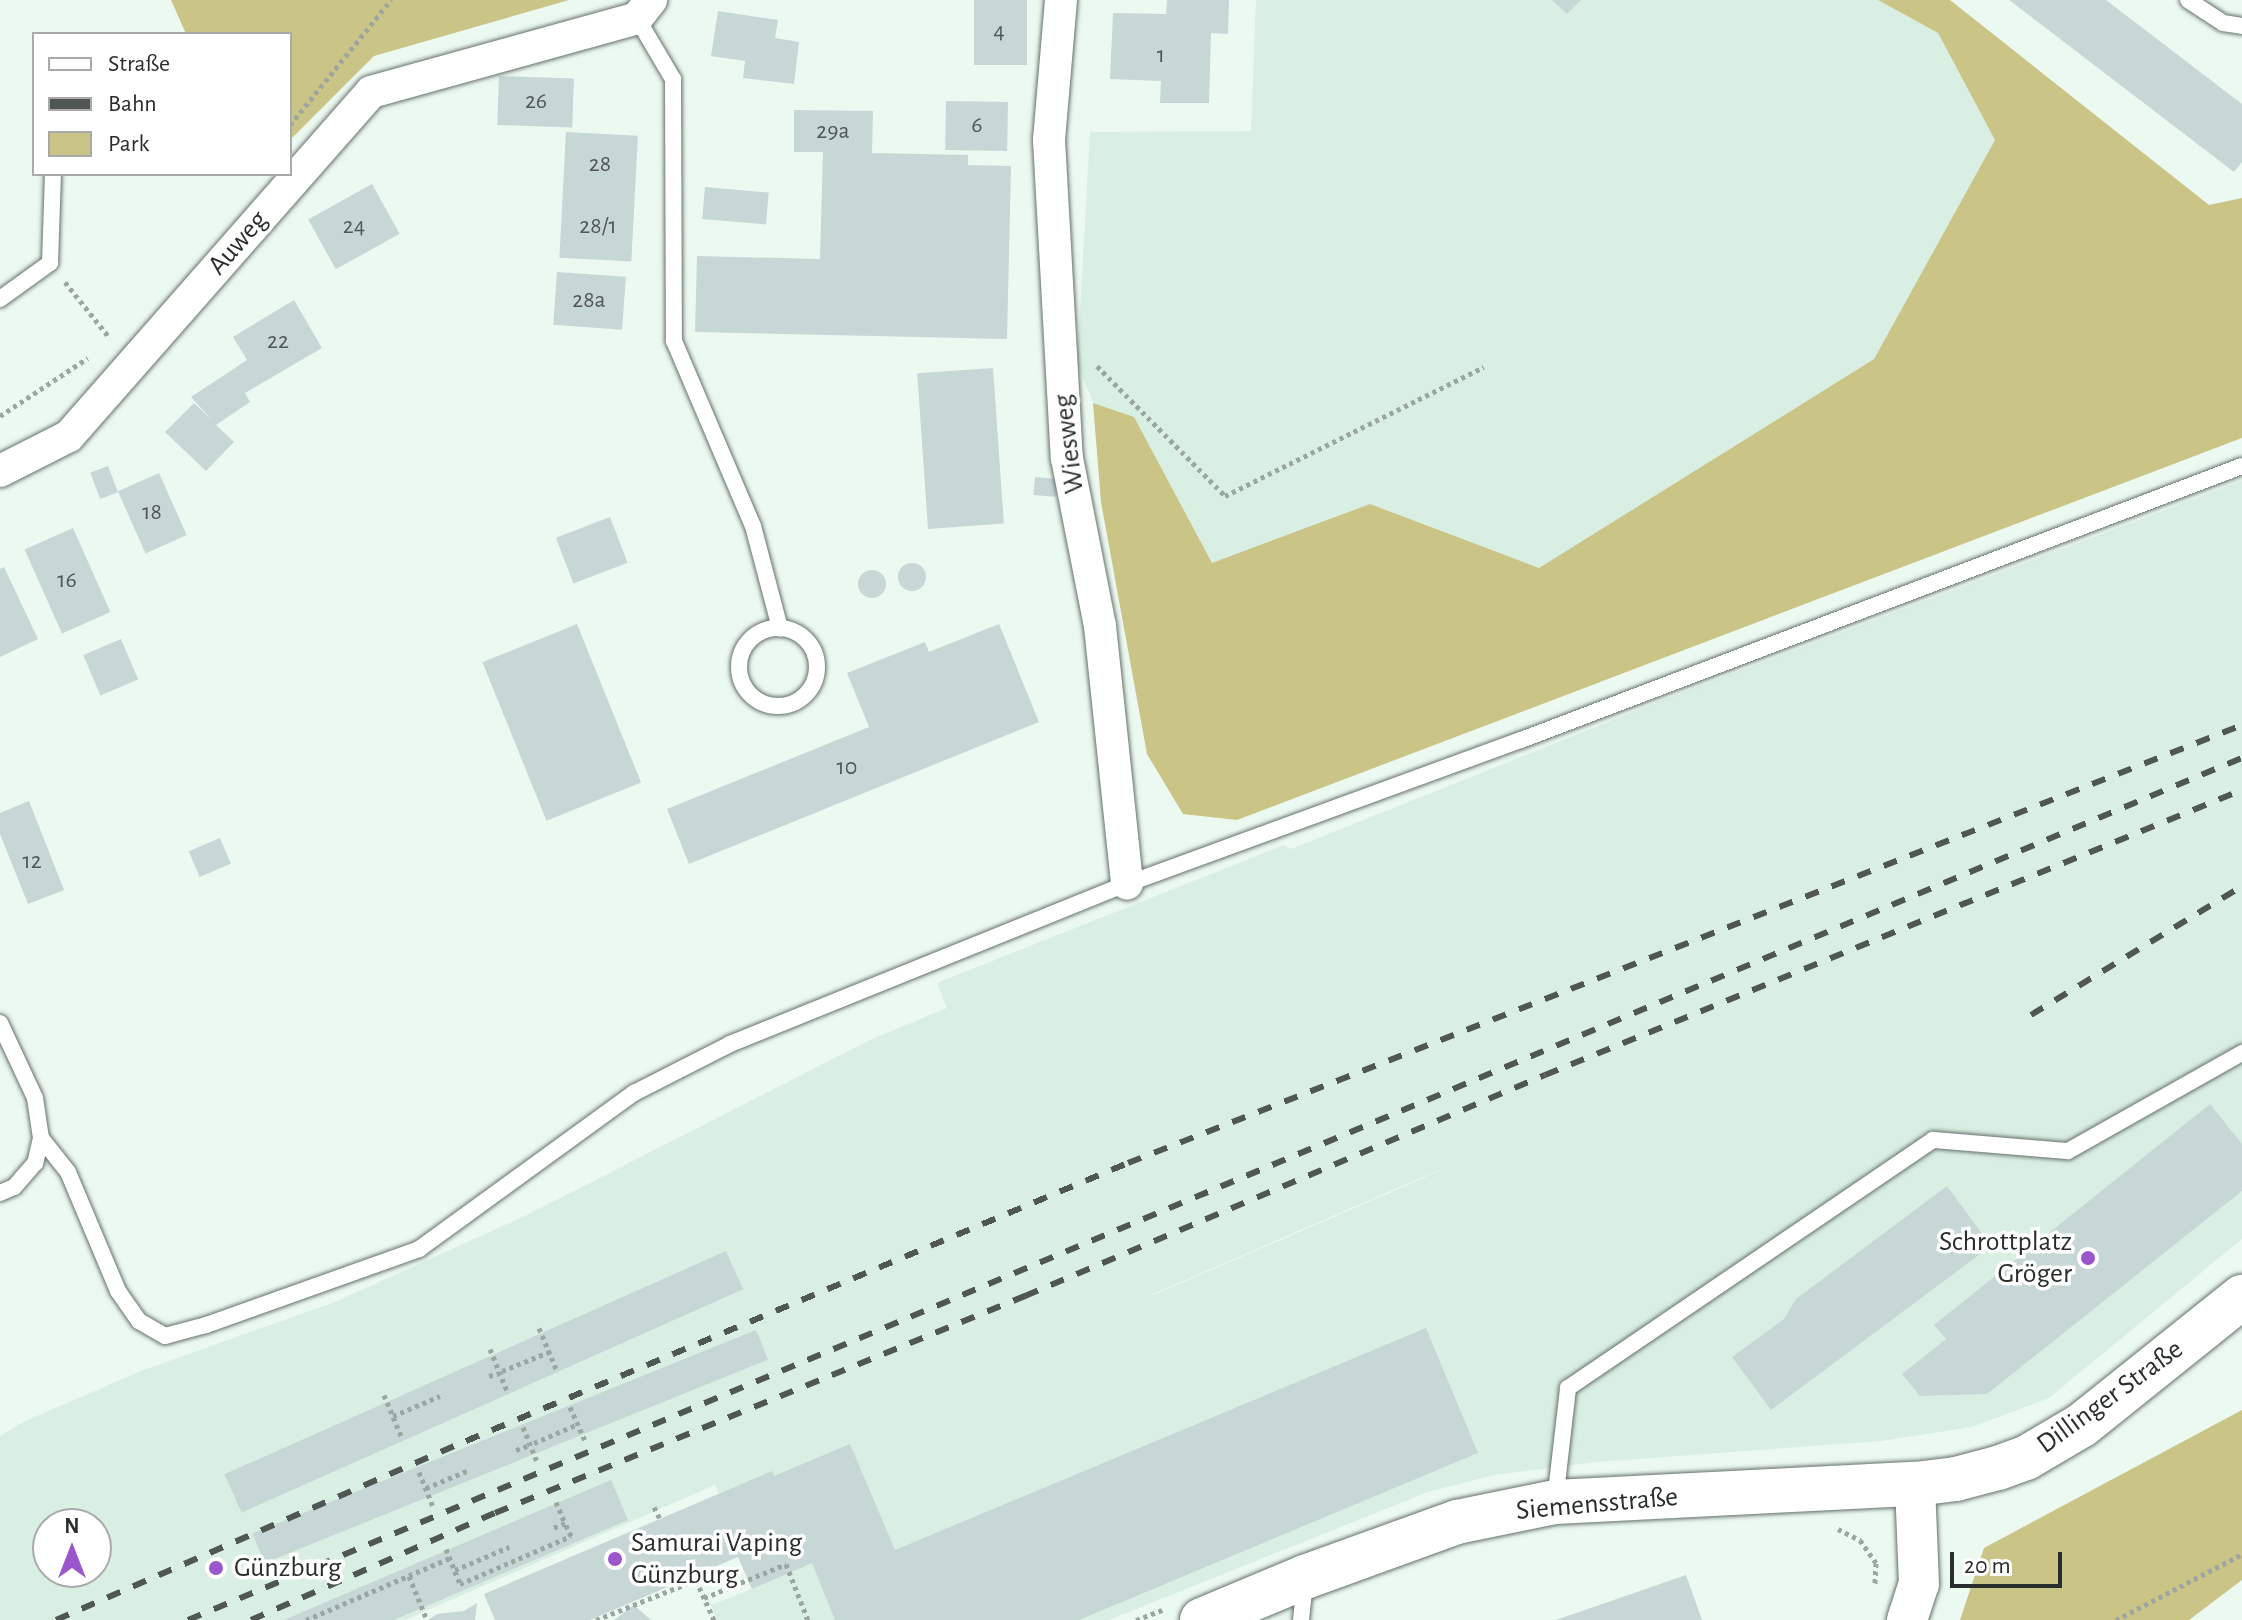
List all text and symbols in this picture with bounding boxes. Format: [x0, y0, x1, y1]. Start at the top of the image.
house number: 4 [993, 18, 1005, 46]
legend [32, 32, 292, 176]
house number: 1 [1157, 42, 1165, 70]
text: Straße [108, 52, 170, 76]
house number: 26 [525, 88, 547, 116]
text: Bahn [108, 92, 157, 116]
house number: 6 [971, 112, 983, 140]
house number: 29a [816, 118, 850, 146]
text: Park [108, 132, 149, 156]
house number: 28 [589, 151, 611, 179]
street label: Auweg [201, 204, 275, 282]
house number: 24 [343, 213, 365, 241]
house number: 28/1 [579, 213, 617, 241]
house number: 28a [572, 287, 606, 315]
house number: 22 [267, 328, 289, 356]
street label: Wiesweg [1046, 392, 1092, 496]
house number: 18 [142, 499, 162, 527]
house number: 16 [57, 567, 77, 595]
house number: 10 [837, 754, 857, 782]
house number: 12 [22, 848, 42, 876]
place label: Schrottplatz Gröger [1939, 1225, 2072, 1291]
marker: Schrottplatz Gröger [2079, 1249, 2097, 1267]
street label: Dillinger Straße [2030, 1333, 2190, 1461]
street label: Siemensstraße [1515, 1480, 1679, 1528]
north arrow [32, 1508, 112, 1588]
text: N [64, 1515, 80, 1537]
place label: Samurai Vaping Günzburg [631, 1526, 802, 1592]
scale bar [1954, 1536, 2066, 1586]
marker: Samurai Vaping Günzburg [606, 1550, 624, 1568]
place label: Günzburg [234, 1551, 341, 1585]
text: 20 m [1964, 1554, 2011, 1578]
marker: Günzburg [205, 1557, 227, 1579]

